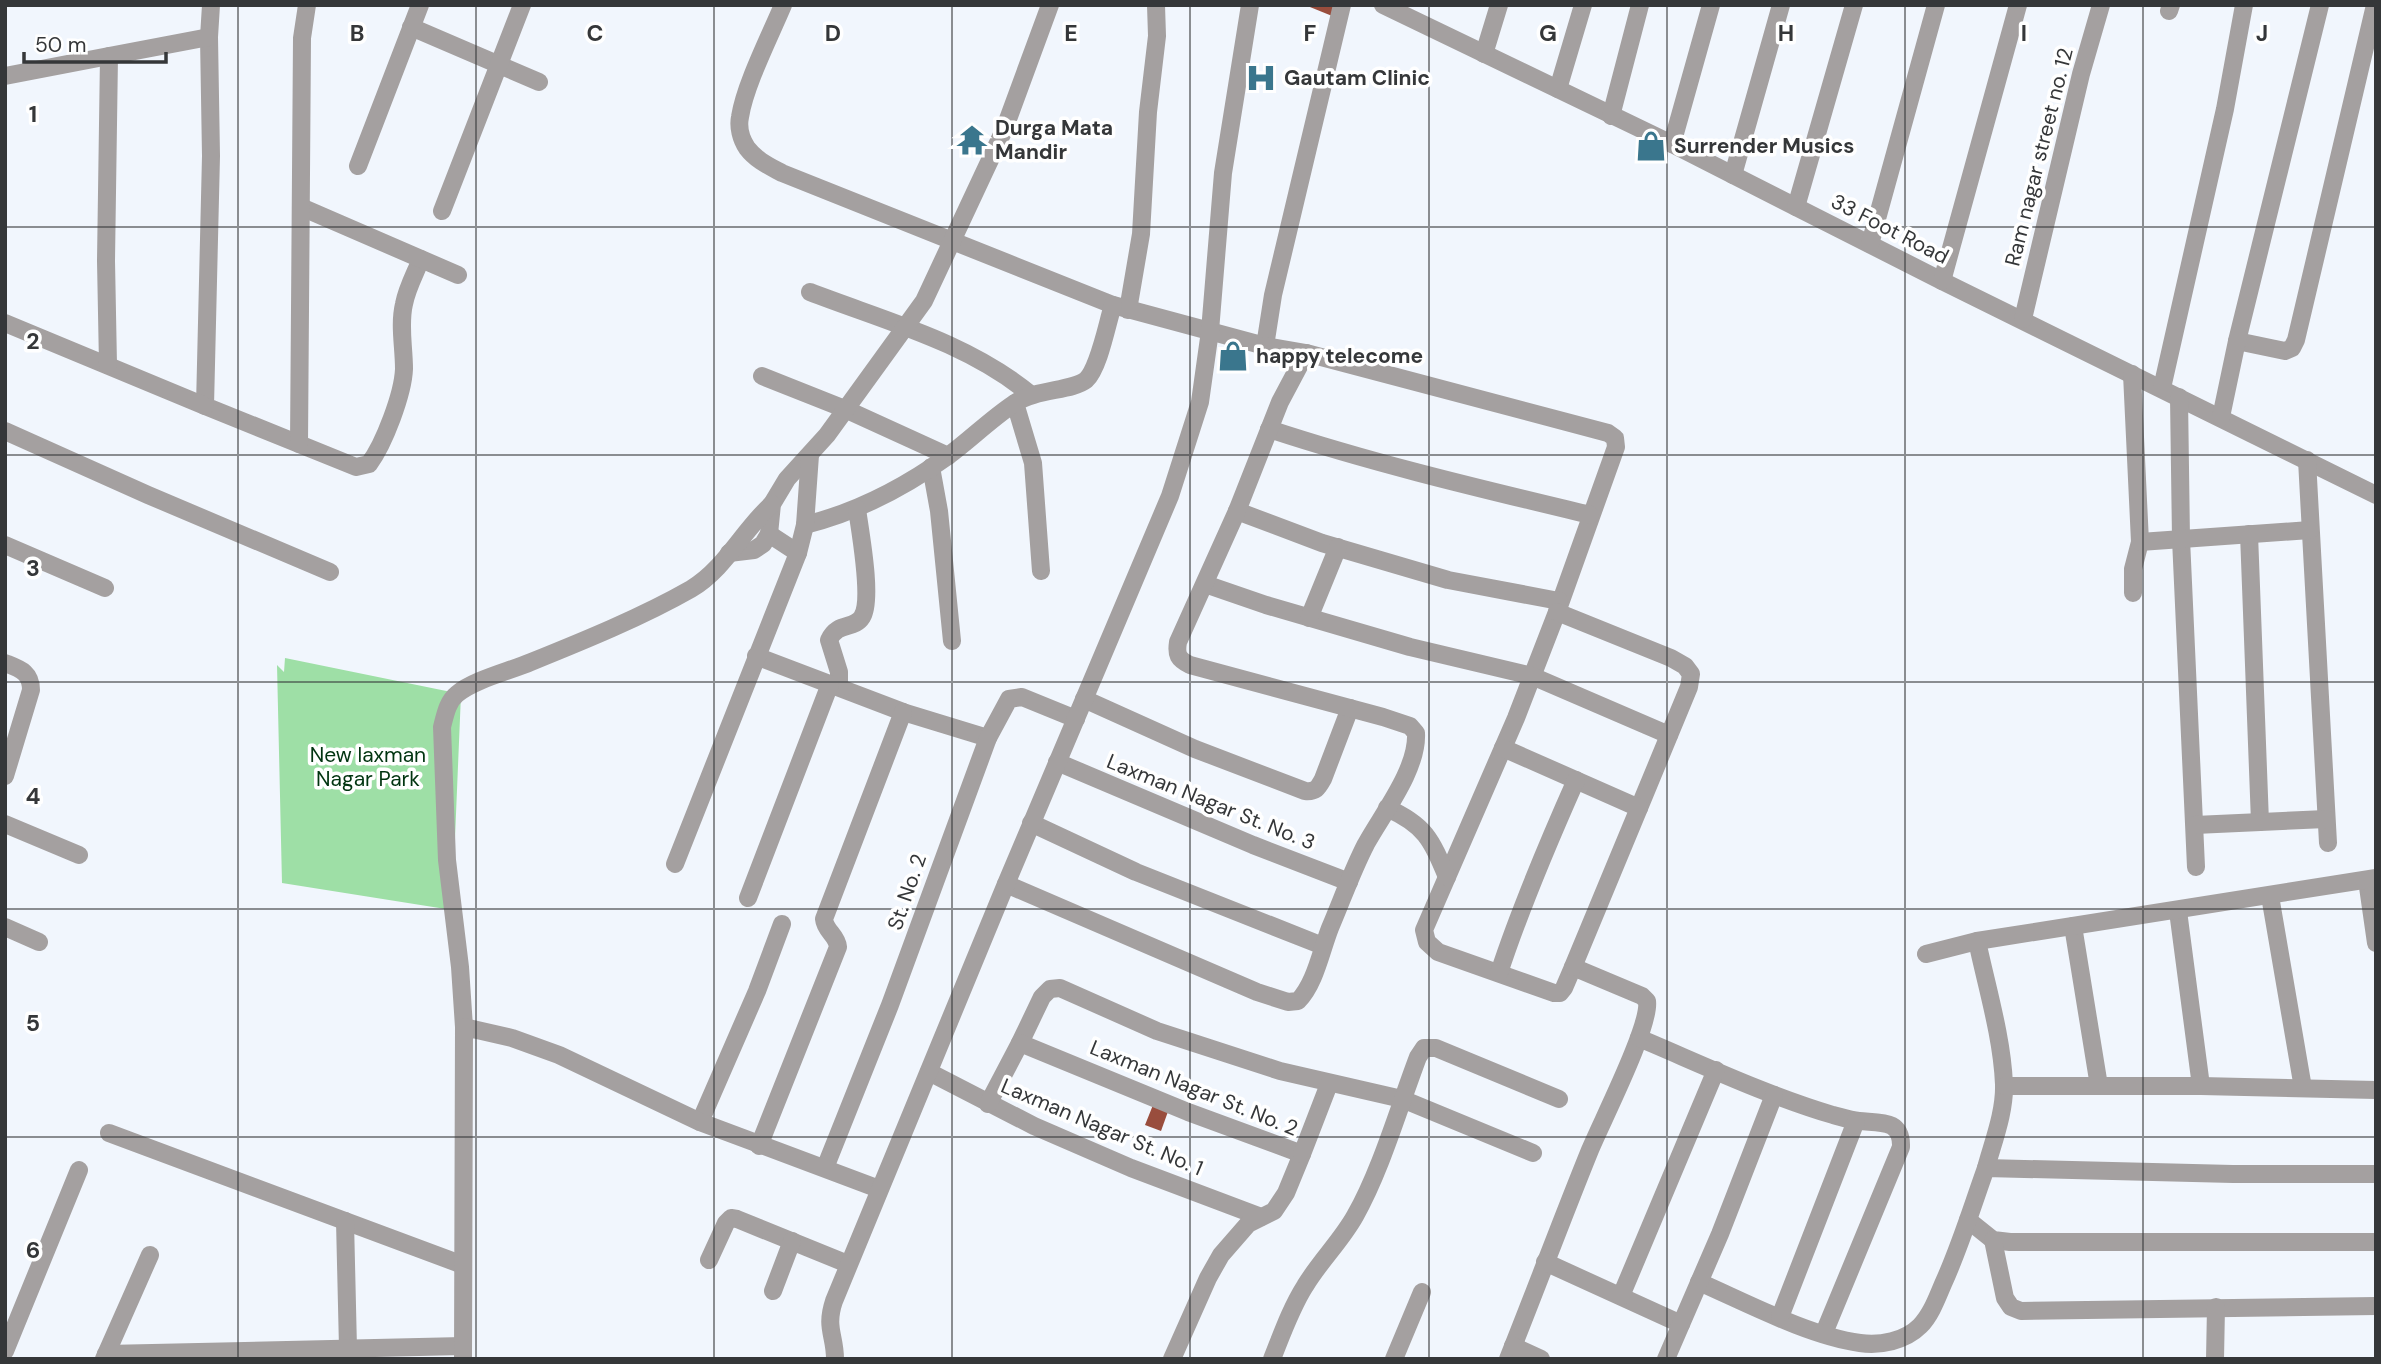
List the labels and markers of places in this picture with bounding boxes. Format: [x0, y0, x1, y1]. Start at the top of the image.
hospital icon: Gautam Clinic [1244, 61, 1278, 95]
place label: Gautam Clinic [1284, 64, 1430, 92]
place label: Durga Mata Mandir [995, 114, 1113, 166]
temple icon: Durga Mata Mandir [955, 123, 989, 157]
shop icon: Surrender Musics [1634, 129, 1668, 163]
place label: Surrender Musics [1674, 132, 1855, 160]
shop icon: happy telecome [1216, 339, 1250, 373]
place label: happy telecome [1256, 342, 1423, 370]

